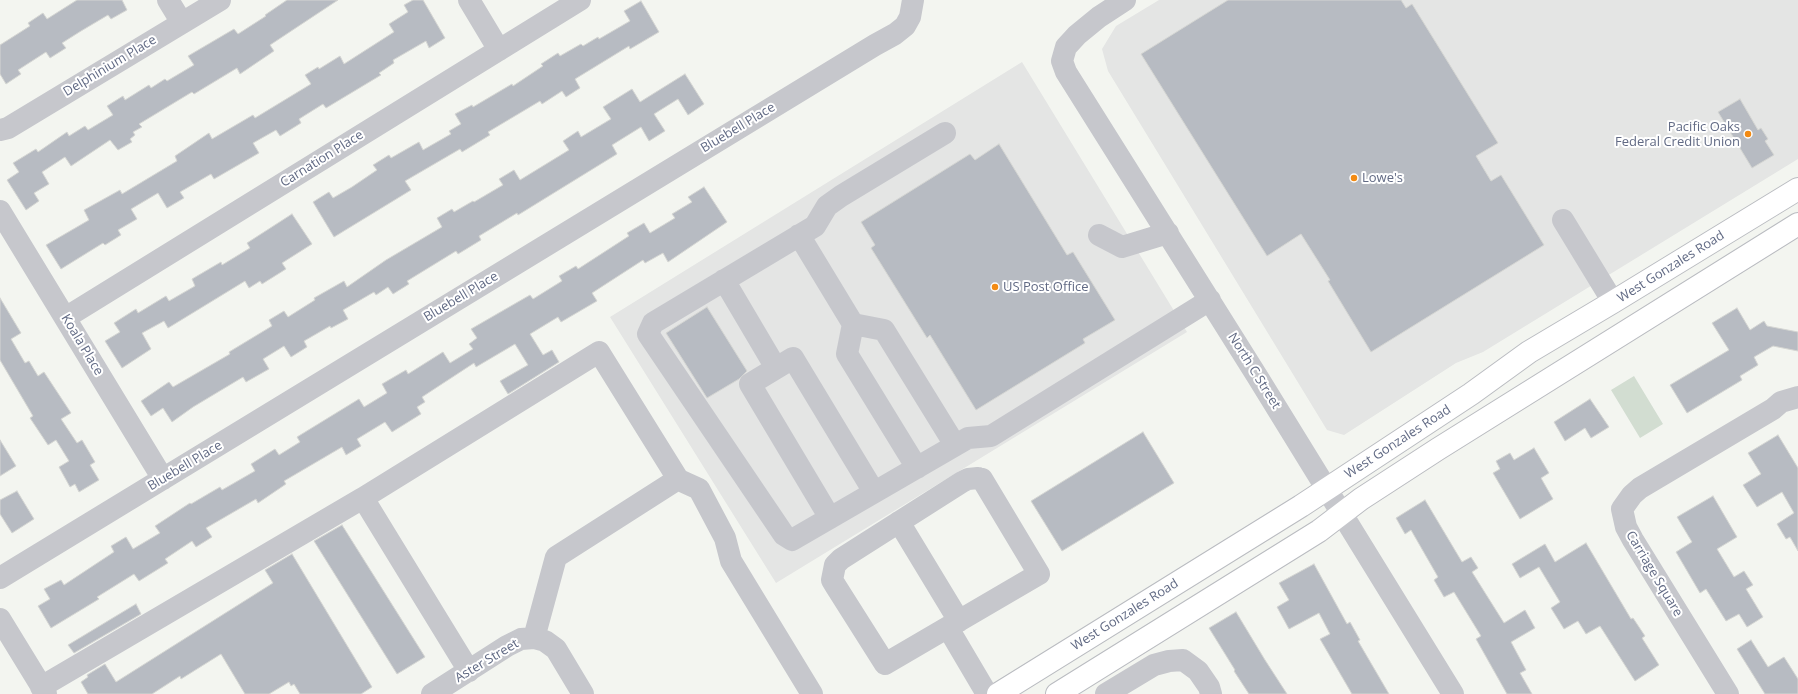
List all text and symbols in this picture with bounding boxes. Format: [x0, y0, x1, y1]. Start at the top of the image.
street label: Delphinium Place [61, 32, 159, 100]
street label: Bluebell Place [698, 100, 778, 156]
place label: Pacific Oaks Federal Credit Union [1615, 119, 1740, 150]
street label: Carnation Place [278, 127, 366, 191]
marker: Pacific Oaks Federal Credit Union [1743, 129, 1753, 139]
place label: Lowe's [1362, 170, 1403, 186]
marker: Lowe's [1349, 173, 1359, 183]
street label: West Gonzales Road [1615, 228, 1727, 306]
street label: Bluebell Place [421, 269, 501, 325]
place label: US Post Office [1003, 279, 1088, 295]
marker: US Post Office [990, 282, 1000, 292]
street label: Koala Place [58, 312, 106, 378]
street label: North C Street [1224, 330, 1284, 412]
street label: West Gonzales Road [1342, 402, 1454, 482]
street label: Bluebell Place [145, 438, 225, 494]
street label: Carriage Square [1622, 528, 1686, 620]
street label: West Gonzales Road [1069, 576, 1181, 654]
street label: Aster Street [452, 636, 522, 686]

